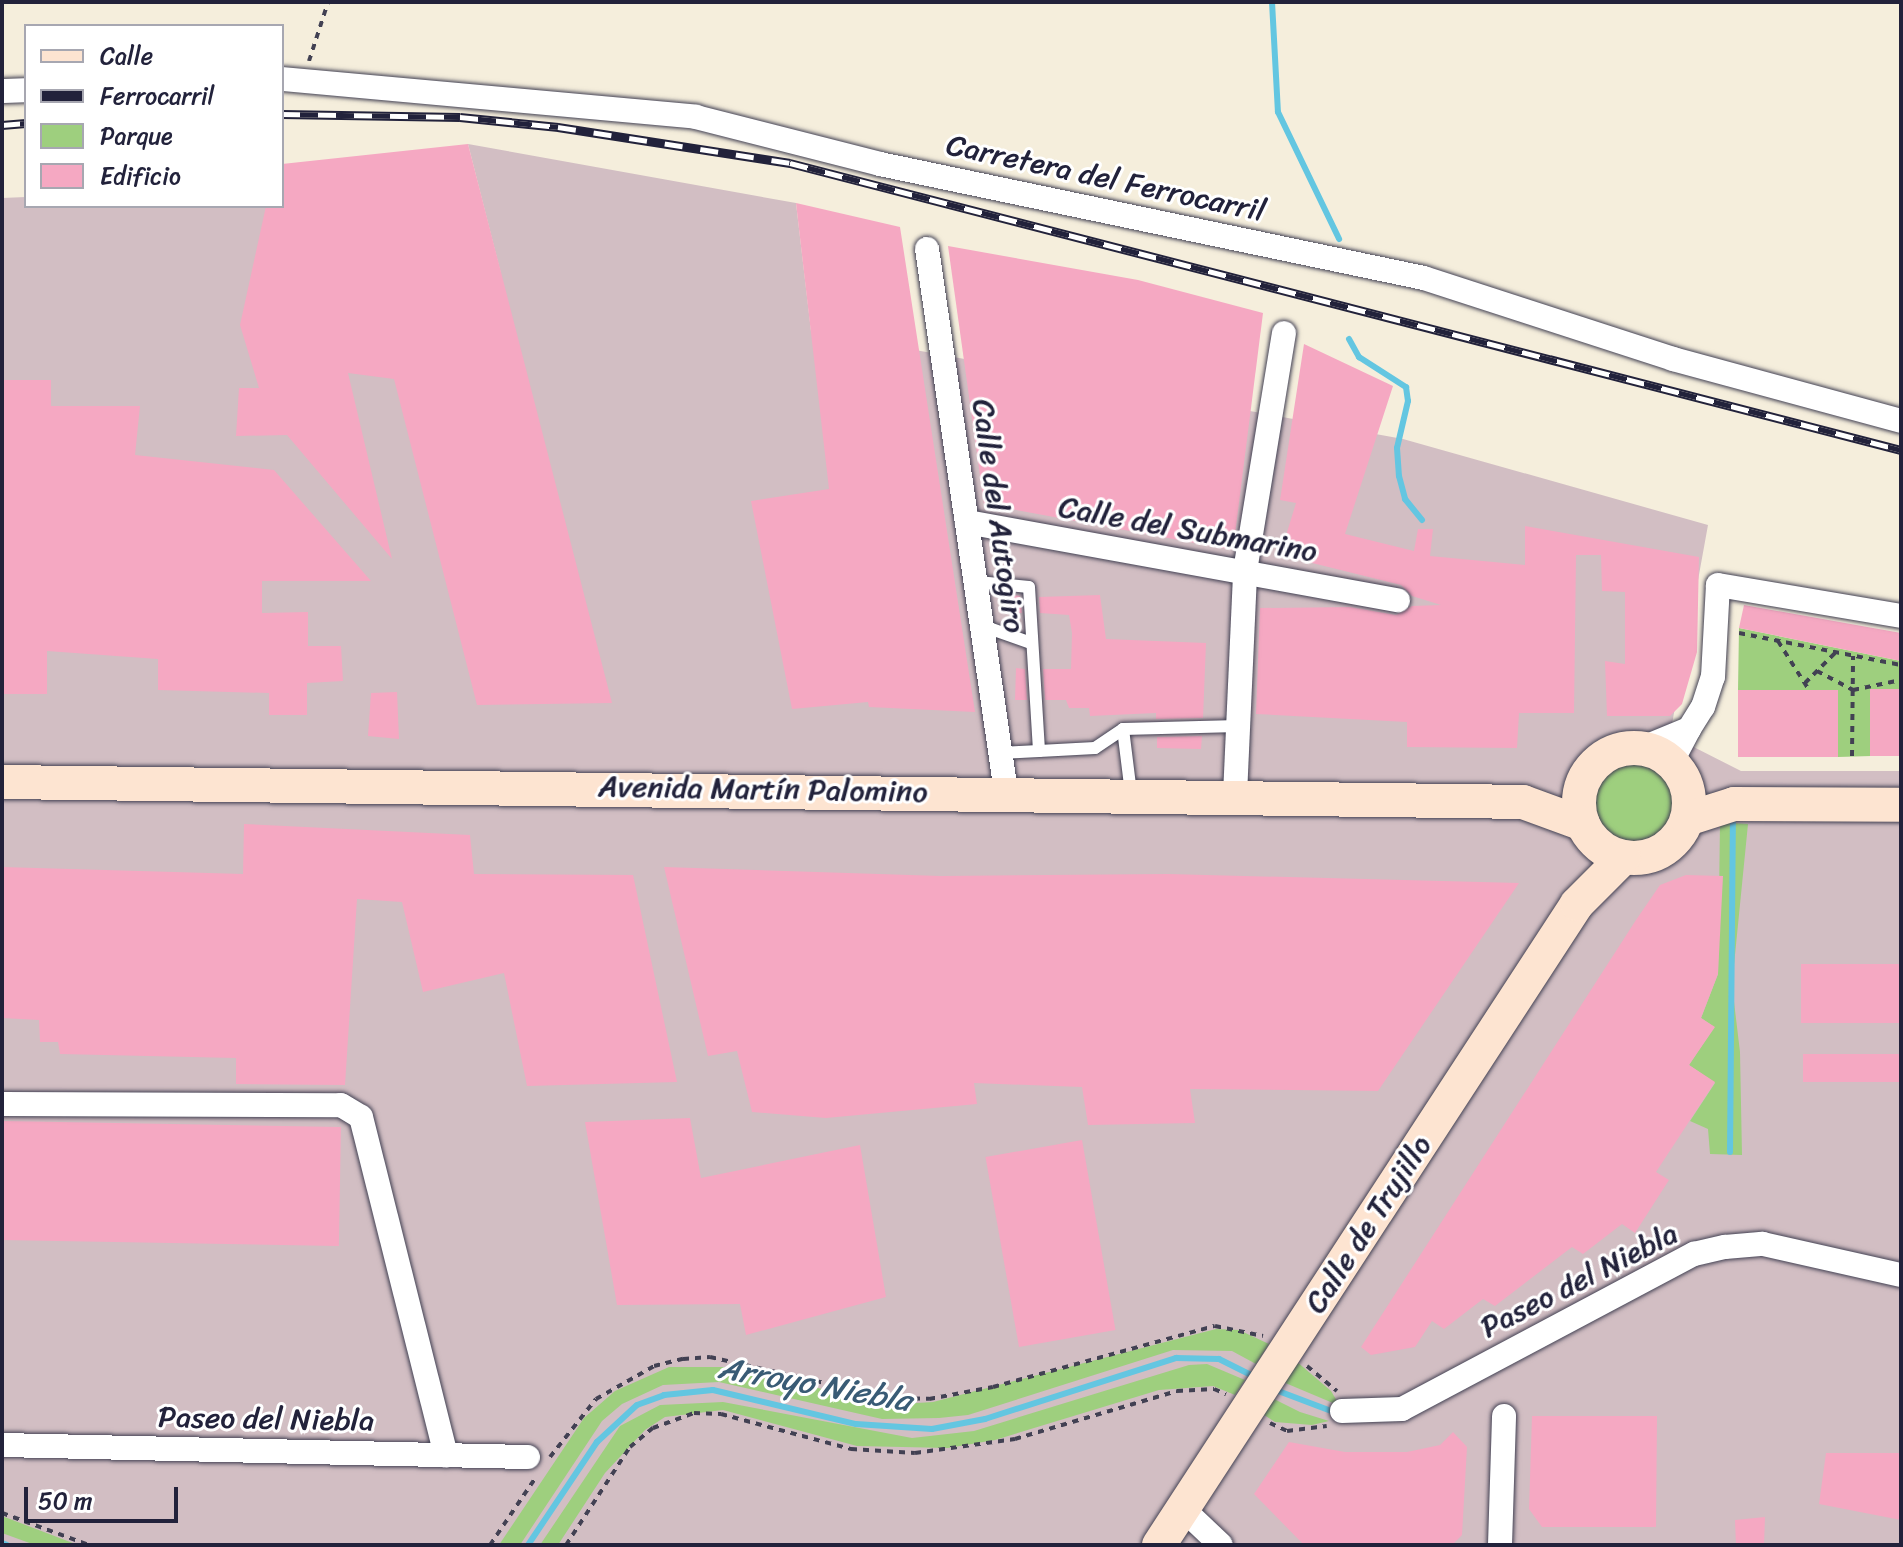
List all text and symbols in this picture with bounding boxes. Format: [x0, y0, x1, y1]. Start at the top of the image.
legend [24, 24, 284, 208]
text: Calle [100, 35, 153, 77]
text: Ferrocarril [100, 75, 214, 117]
text: Parque [100, 115, 173, 157]
street label: Carretera del Ferrocarril [943, 126, 1269, 230]
text: Edificio [100, 155, 181, 197]
street label: Calle del Autogiro [965, 396, 1033, 636]
street label: Calle del Submarino [1055, 488, 1321, 570]
street label: Avenida Martín Palomino [598, 768, 928, 810]
street label: Calle de Trujillo [1297, 1128, 1439, 1320]
street label: Paseo del Niebla [1474, 1215, 1684, 1345]
water label: Arroyo Niebla [716, 1349, 914, 1421]
street label: Paseo del Niebla [157, 1399, 375, 1439]
scale bar [28, 1471, 182, 1521]
text: 50 m [38, 1480, 93, 1522]

